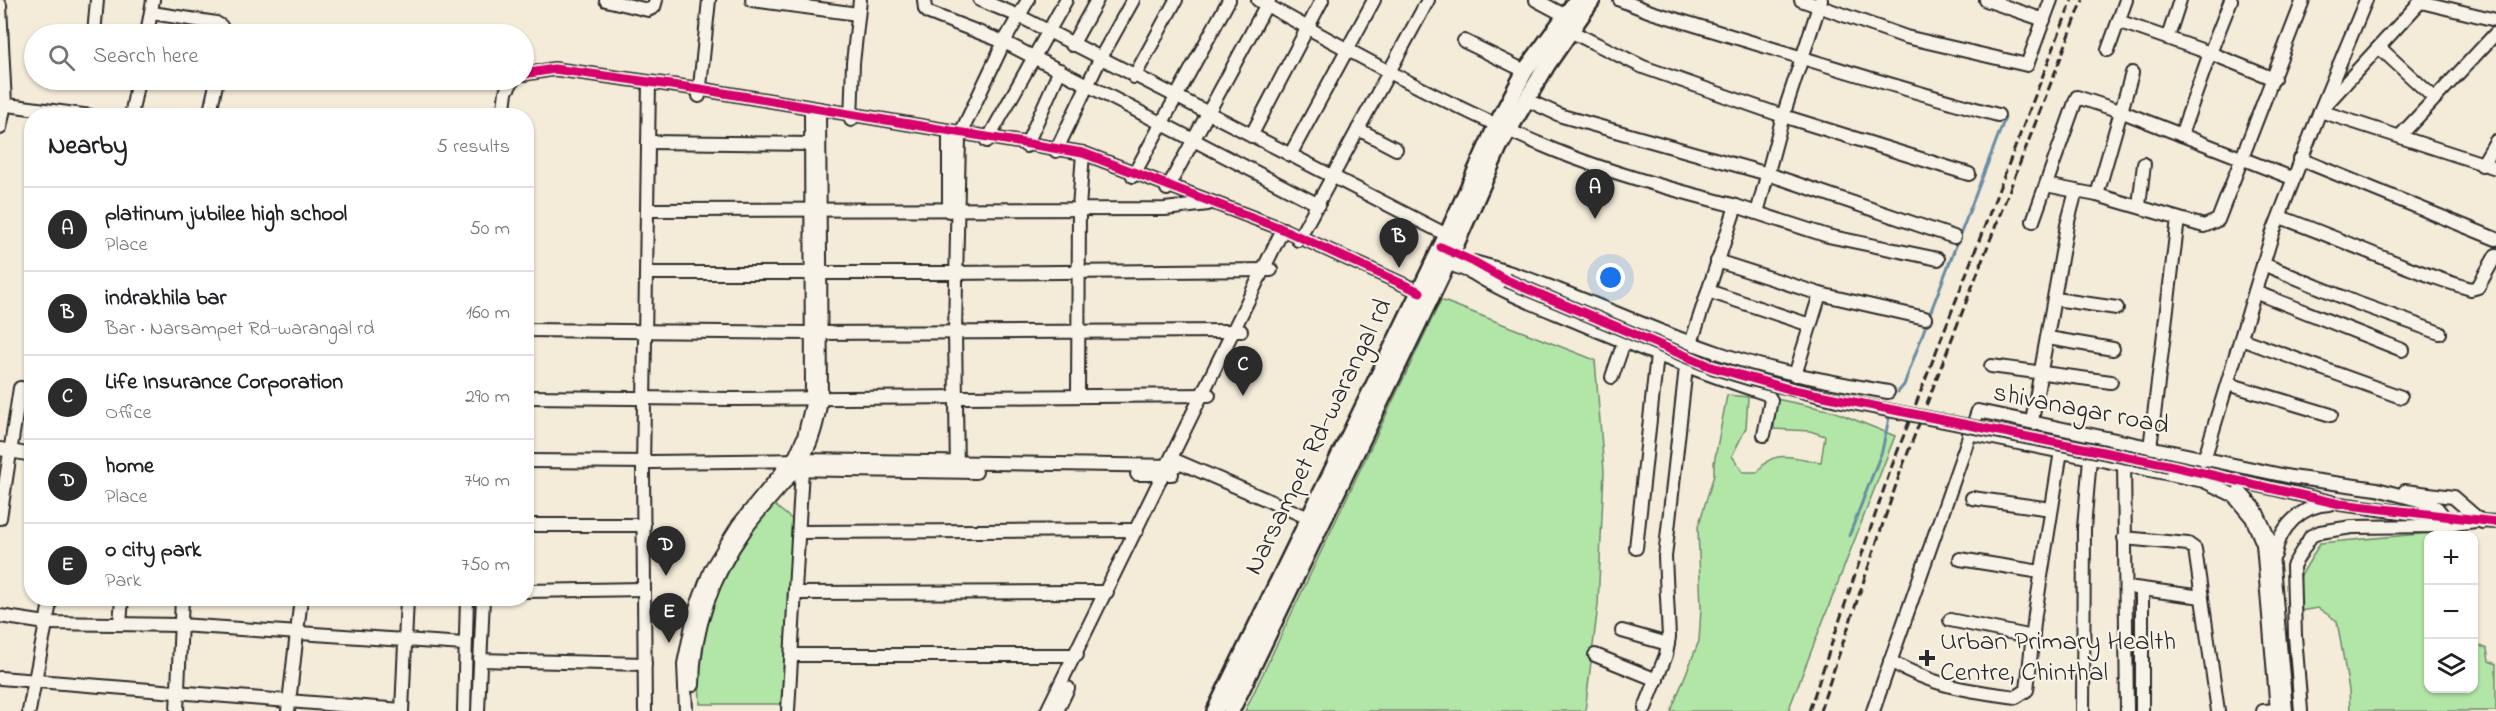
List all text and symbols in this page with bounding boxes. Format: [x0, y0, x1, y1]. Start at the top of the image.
search box [24, 24, 534, 90]
icon: search [45, 41, 78, 74]
text: Search here [93, 41, 198, 73]
text: Nearby [48, 128, 127, 166]
text: 5 results [437, 133, 510, 162]
pin: A [1576, 170, 1614, 219]
text: platinum jubilee high school [105, 199, 347, 231]
text: A [61, 215, 74, 244]
text: 50 m [469, 215, 510, 244]
pin: B [1380, 218, 1418, 268]
text: Place [105, 231, 147, 260]
your location [1596, 263, 1625, 292]
text: indrakhila bar [105, 283, 226, 315]
street label: Narsampet Rd-warangal rd [1235, 292, 1403, 582]
text: B [61, 299, 74, 328]
text: 160 m [466, 299, 510, 328]
text: Bar · Narsampet Rd-warangal rd [105, 315, 374, 344]
pin: C [1224, 346, 1262, 396]
text: Life Insurance Corporation [105, 367, 343, 399]
street label: shivanagar road [1990, 374, 2172, 446]
text: C [62, 383, 73, 412]
text: 290 m [465, 383, 510, 412]
text: Office [105, 399, 151, 428]
text: home [105, 451, 154, 483]
text: D [60, 467, 75, 496]
text: 740 m [464, 467, 510, 496]
text: Place [105, 483, 147, 512]
pin: D [646, 526, 686, 576]
map controls [2424, 531, 2478, 693]
button: + [2424, 531, 2478, 585]
text: o city park [105, 535, 201, 567]
text: E [61, 551, 74, 580]
text: 750 m [461, 551, 510, 580]
text: Park [105, 567, 141, 596]
button: − [2424, 585, 2478, 639]
pin: E [650, 594, 688, 643]
place label: Urban Primary Health Centre, Chinthal [1940, 623, 2176, 693]
button: layers [2424, 639, 2478, 693]
marker: Urban Primary Health Centre, Chinthal [1918, 649, 1936, 667]

